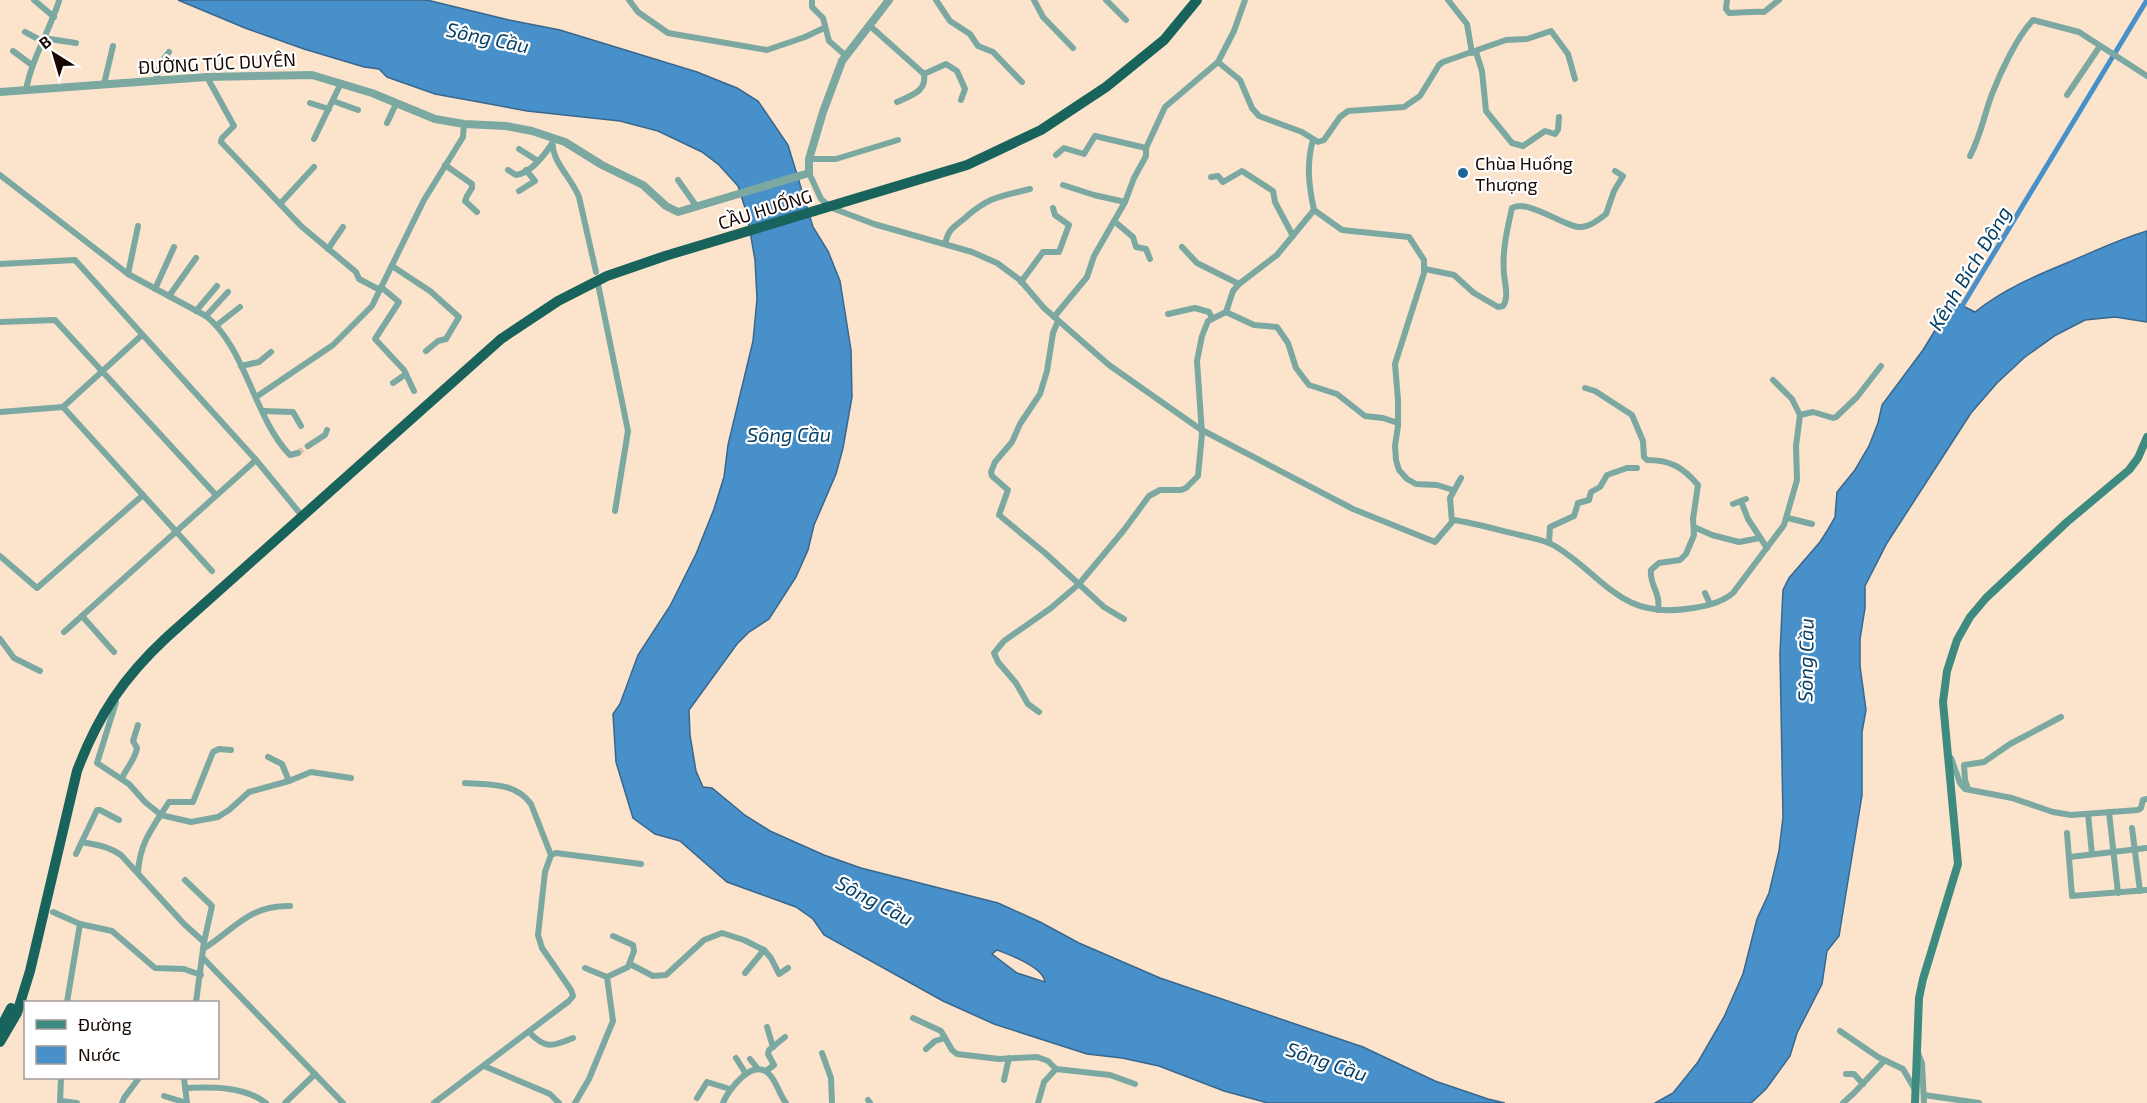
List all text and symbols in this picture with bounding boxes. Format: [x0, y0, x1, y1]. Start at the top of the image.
water label: Sông Cầu [444, 17, 532, 57]
north arrow [24, 24, 84, 84]
text: B [35, 31, 54, 52]
street label: ĐƯỜNG TÚC DUYÊN [138, 48, 296, 78]
place label: Chùa Huống Thượng [1475, 152, 1573, 195]
marker: Chùa Huống Thượng [1456, 166, 1470, 180]
street label: CẦU HUỐNG [715, 184, 815, 234]
water label: Kênh Bích Động [1923, 202, 2015, 334]
water label: Sông Cầu [747, 422, 831, 446]
water label: Sông Cầu [1792, 618, 1818, 702]
water label: Sông Cầu [832, 870, 918, 930]
legend [24, 1001, 219, 1079]
text: Đường [78, 1013, 132, 1035]
water label: Sông Cầu [1283, 1036, 1371, 1086]
text: Nước [78, 1043, 121, 1065]

